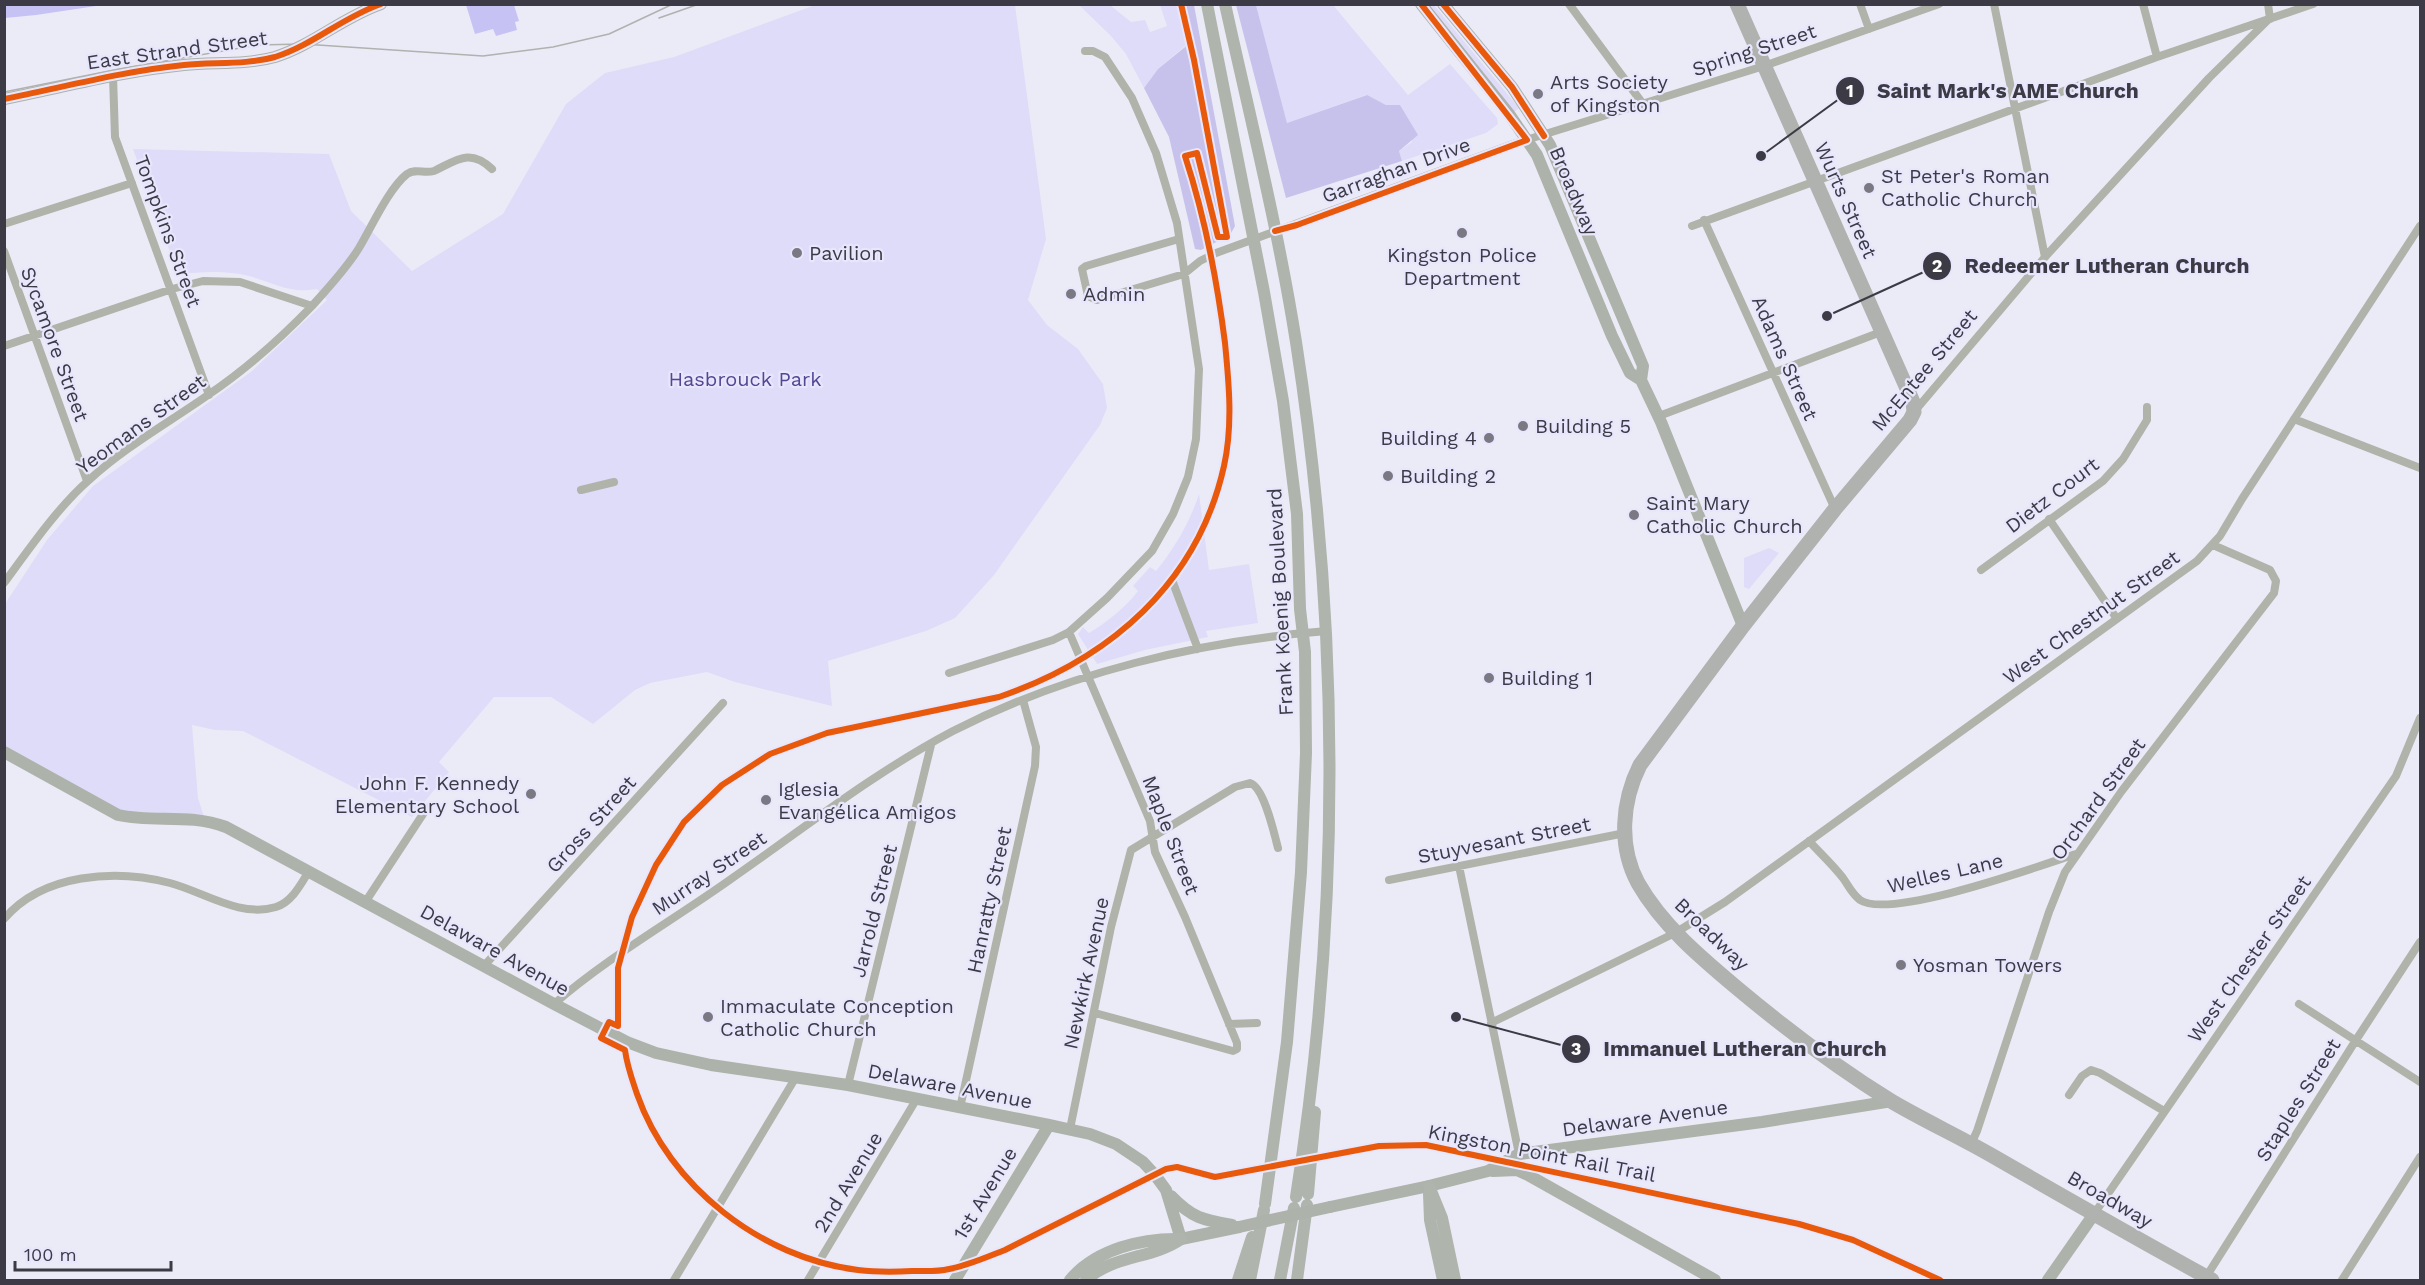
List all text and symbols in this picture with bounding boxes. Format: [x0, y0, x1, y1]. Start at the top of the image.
street label: Spring Street [1689, 18, 1820, 81]
street label: East Strand Street [85, 25, 269, 75]
place label: Arts Society of Kingston [1550, 70, 1668, 117]
callout: Saint Mark's AME Church [1835, 71, 2151, 110]
text: Saint Mark's AME Church [1877, 78, 2139, 103]
text: 1 [1846, 80, 1854, 101]
marker: Arts Society of Kingston [1531, 87, 1545, 101]
street label: Garraghan Drive [1318, 132, 1474, 208]
street label: Wurts Street [1810, 138, 1883, 262]
street label: Broadway [1545, 143, 1604, 240]
street label: Tompkins Street [129, 152, 207, 311]
place label: St Peter's Roman Catholic Church [1881, 164, 2050, 211]
marker: St Peter's Roman Catholic Church [1862, 181, 1876, 195]
marker: Kingston Police Department [1455, 226, 1469, 240]
place label: Pavilion [809, 241, 884, 265]
place label: Kingston Police Department [1387, 243, 1537, 290]
marker: Pavilion [790, 246, 804, 260]
callout: Redeemer Lutheran Church [1922, 246, 2261, 285]
text: Redeemer Lutheran Church [1964, 253, 2250, 278]
text: 2 [1932, 255, 1942, 276]
street label: Sycamore Street [16, 263, 94, 425]
place label: Admin [1083, 282, 1145, 306]
marker: Admin [1064, 287, 1078, 301]
street label: Adams Street [1747, 292, 1823, 424]
street label: McEntee Street [1866, 304, 1982, 436]
park label: Hasbrouck Park [668, 367, 822, 391]
street label: Yeomans Street [72, 369, 211, 479]
place label: Building 5 [1535, 414, 1631, 438]
marker: Building 5 [1516, 419, 1530, 433]
place label: Building 4 [1380, 426, 1477, 450]
marker: Building 4 [1482, 431, 1496, 445]
street label: Dietz Court [2001, 452, 2104, 538]
place label: Building 2 [1400, 464, 1496, 488]
marker: Building 2 [1381, 469, 1395, 483]
street label: Frank Koenig Boulevard [1262, 487, 1298, 717]
place label: Saint Mary Catholic Church [1646, 491, 1803, 538]
marker: Saint Mary Catholic Church [1627, 508, 1641, 522]
street label: West Chestnut Street [1998, 544, 2185, 689]
place label: Building 1 [1501, 666, 1593, 690]
marker: Building 1 [1482, 671, 1496, 685]
street label: Orchard Street [2046, 733, 2151, 865]
street label: Gross Street [541, 770, 641, 878]
place label: John F. Kennedy Elementary School [335, 771, 520, 818]
street label: Maple Street [1137, 772, 1205, 898]
place label: Iglesia Evangélica Amigos [778, 777, 956, 824]
marker: John F. Kennedy Elementary School [524, 787, 538, 801]
marker: Iglesia Evangélica Amigos [759, 793, 773, 807]
street label: Stuyvesant Street [1416, 811, 1593, 869]
street label: Hanratty Street [962, 824, 1016, 976]
street label: Murray Street [647, 826, 771, 920]
street label: Jarrold Street [846, 842, 902, 980]
street label: Welles Lane [1885, 848, 2005, 898]
street label: West Chester Street [2182, 870, 2316, 1047]
street label: Broadway [1670, 893, 1755, 976]
street label: Newkirk Avenue [1058, 895, 1114, 1051]
street label: Delaware Avenue [416, 899, 574, 1001]
place label: Yosman Towers [1913, 953, 2062, 977]
marker: Yosman Towers [1894, 958, 1908, 972]
place label: Immaculate Conception Catholic Church [720, 994, 954, 1041]
marker: Immaculate Conception Catholic Church [701, 1010, 715, 1024]
callout: Immanuel Lutheran Church [1561, 1029, 1899, 1068]
street label: Staples Street [2251, 1034, 2346, 1166]
text: Immanuel Lutheran Church [1603, 1036, 1887, 1061]
text: 3 [1571, 1038, 1581, 1059]
street label: Delaware Avenue [866, 1058, 1034, 1114]
street label: Delaware Avenue [1561, 1094, 1729, 1142]
street label: Kingston Point Rail Trail [1426, 1119, 1658, 1187]
street label: 2nd Avenue [809, 1127, 887, 1237]
street label: 1st Avenue [948, 1142, 1022, 1244]
street label: Broadway [2063, 1165, 2157, 1233]
scale bar [15, 1234, 171, 1272]
text: 100 m [24, 1244, 77, 1265]

